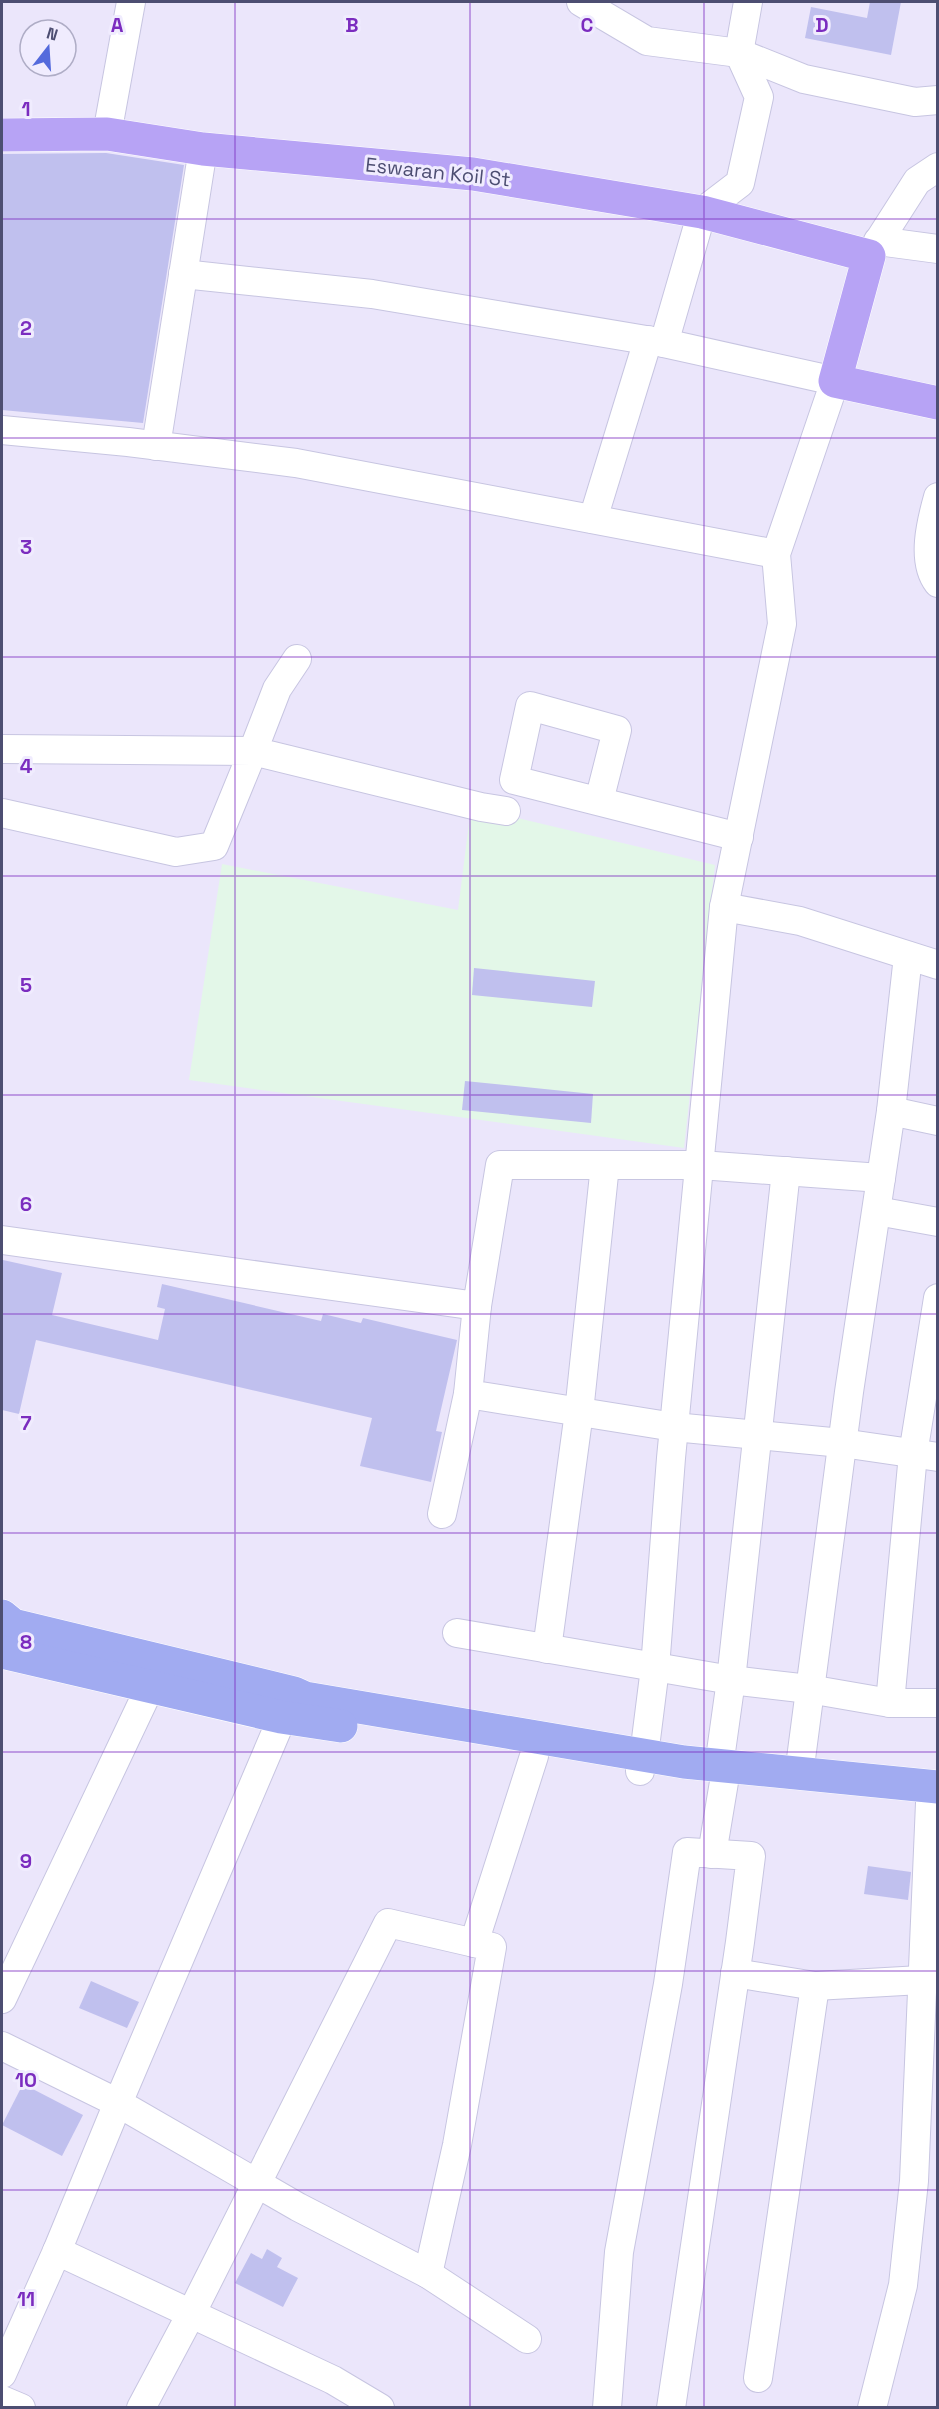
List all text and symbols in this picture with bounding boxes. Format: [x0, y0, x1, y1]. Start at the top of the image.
text: A [111, 12, 124, 38]
text: B [345, 12, 359, 38]
text: C [581, 12, 594, 38]
text: D [815, 12, 829, 38]
north arrow [18, 18, 78, 78]
text: N [44, 23, 60, 46]
text: 1 [21, 96, 31, 122]
street label: Eswaran Koil St [364, 151, 512, 193]
text: 2 [20, 315, 32, 341]
text: 3 [20, 534, 32, 560]
text: 4 [20, 753, 33, 779]
text: 5 [20, 972, 32, 998]
text: 6 [20, 1191, 32, 1217]
text: 7 [20, 1410, 32, 1436]
text: 8 [20, 1629, 32, 1655]
text: 9 [20, 1848, 32, 1874]
text: 10 [15, 2067, 37, 2093]
text: 11 [17, 2286, 35, 2312]

